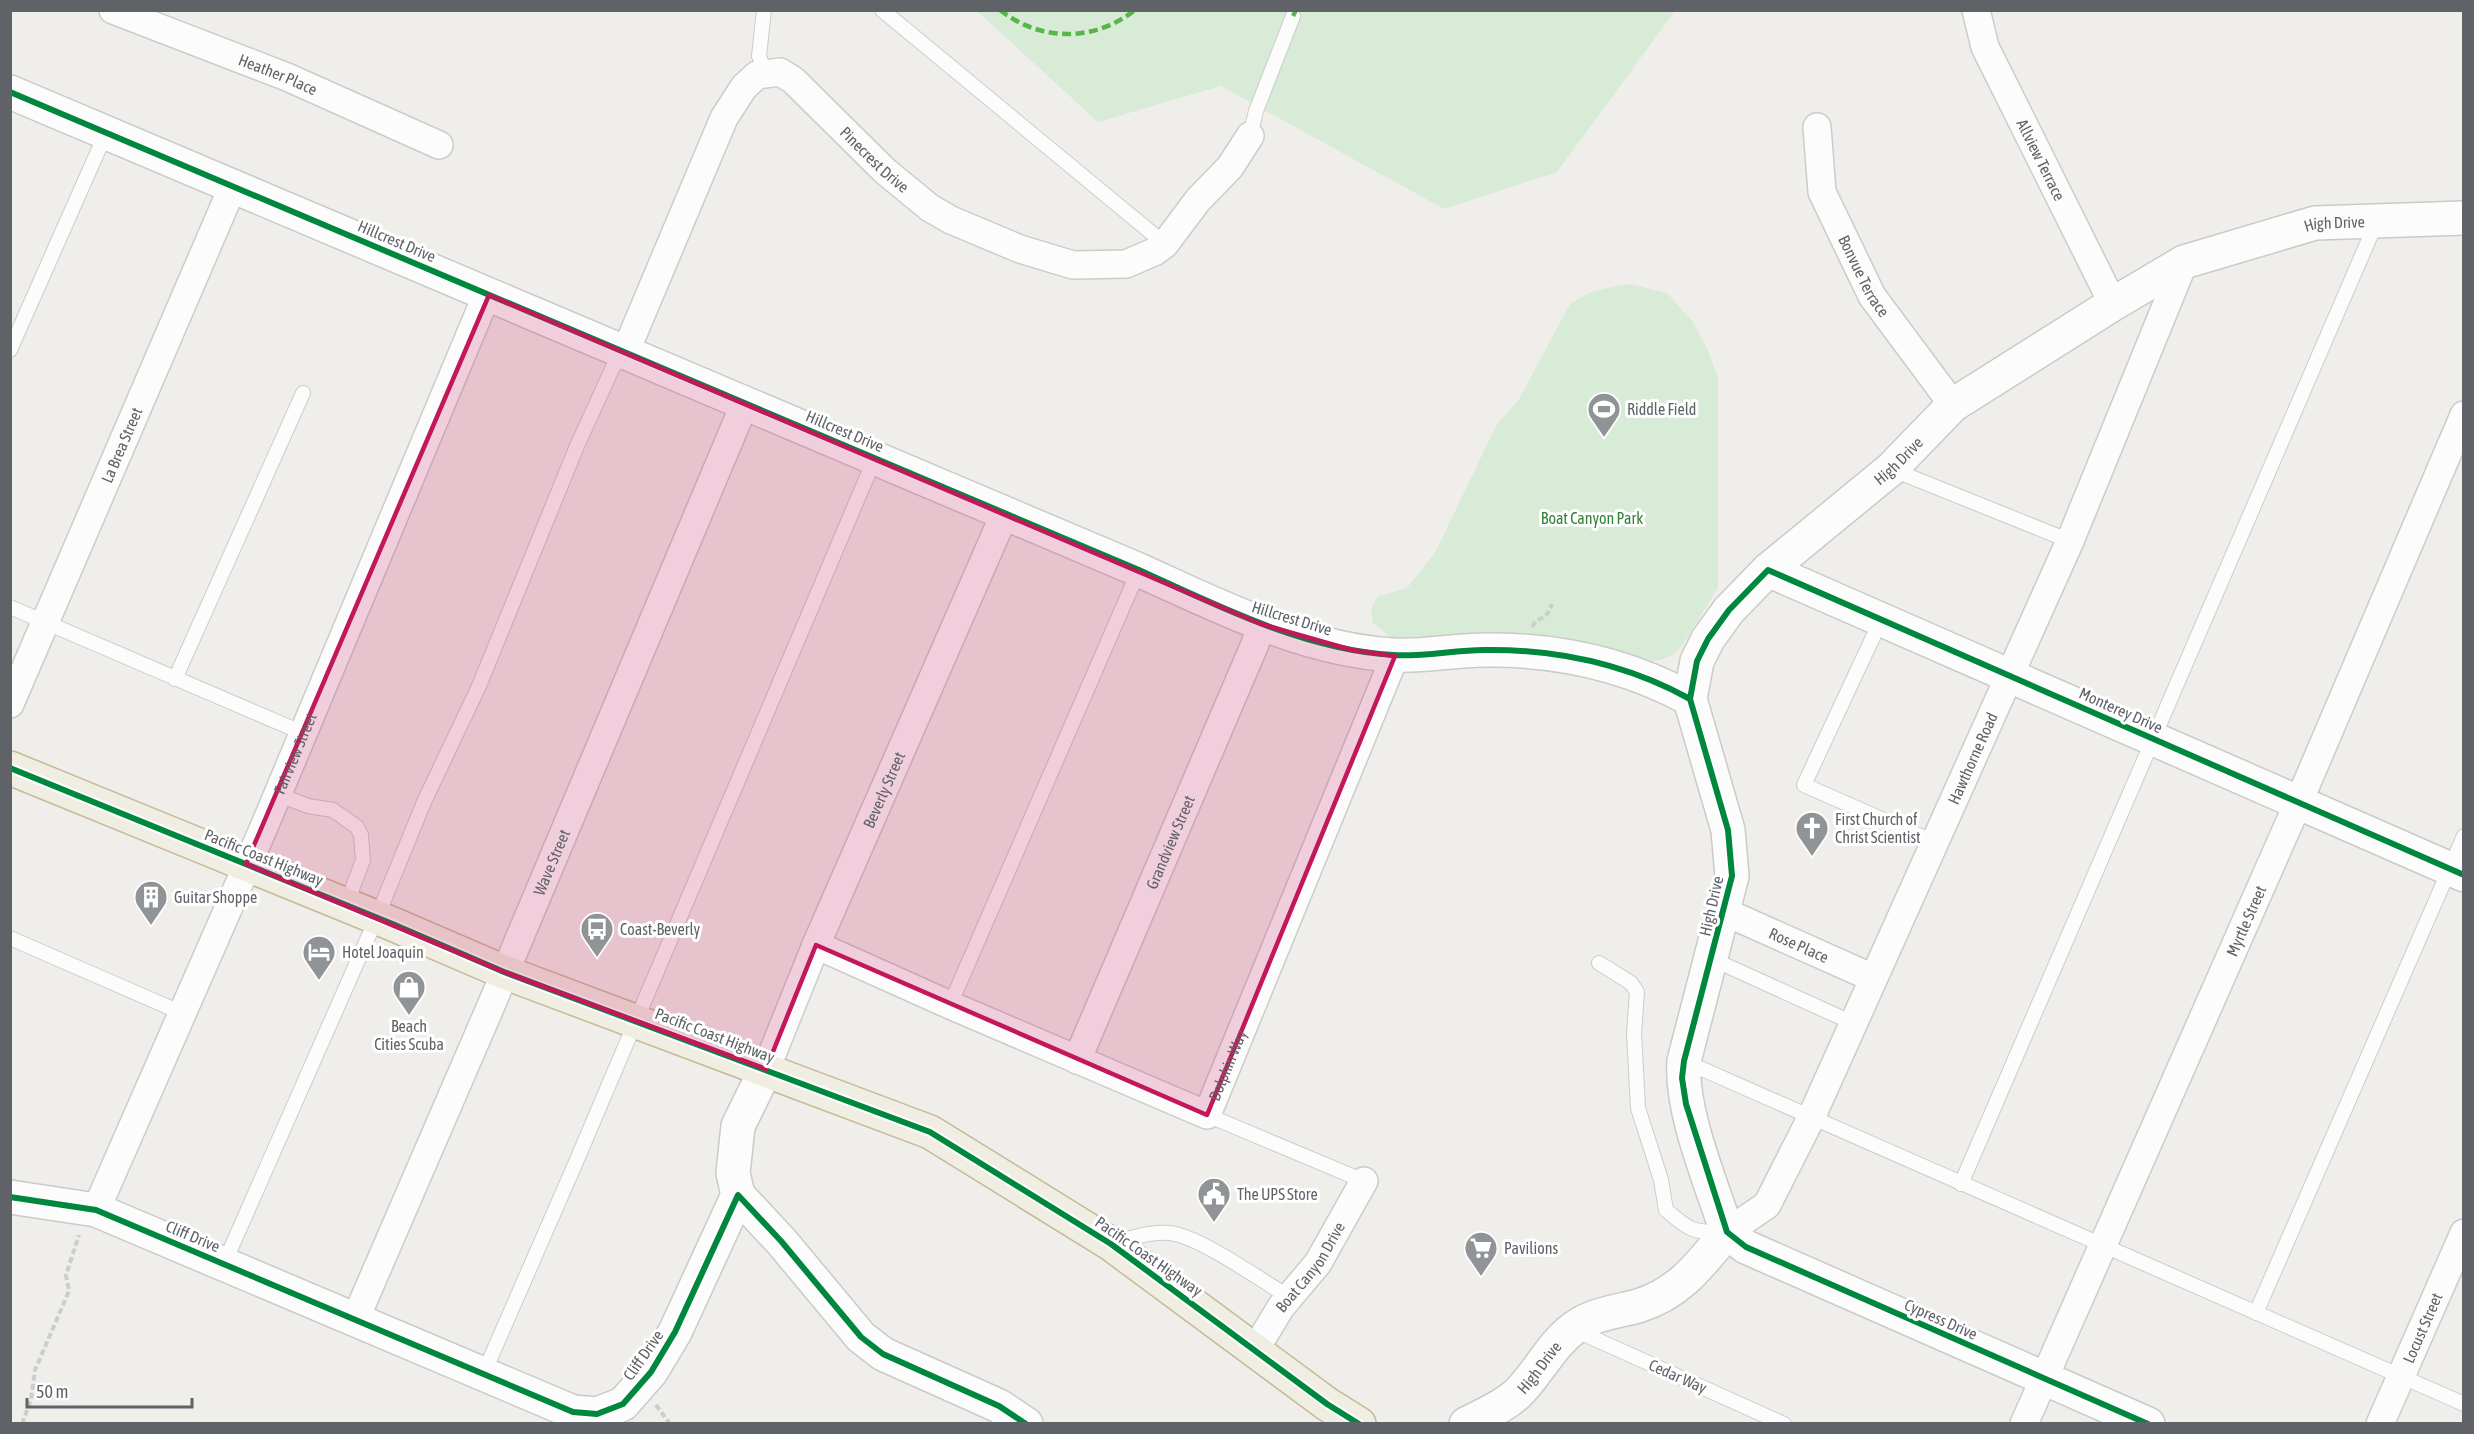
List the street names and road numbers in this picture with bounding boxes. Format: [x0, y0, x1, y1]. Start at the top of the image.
street label: Heather Place [236, 50, 320, 98]
street label: Allview Terrace [2013, 116, 2069, 203]
street label: Pinecrest Drive [837, 123, 913, 196]
street label: High Drive [2302, 212, 2365, 235]
street label: Hillcrest Drive [355, 217, 439, 265]
street label: Bonvue Terrace [1835, 232, 1893, 320]
street label: La Brea Street [97, 404, 146, 485]
street label: Hillcrest Drive [803, 407, 887, 455]
street label: High Drive [1870, 433, 1926, 488]
street label: Hillcrest Drive [1250, 597, 1334, 639]
street label: Monterey Drive [2076, 684, 2165, 737]
street label: Fairview Street [270, 710, 320, 797]
street label: Hawthorne Road [1944, 710, 2001, 807]
street label: Beverly Street [859, 749, 909, 831]
street label: Grandview Street [1142, 792, 1198, 892]
street label: Pacific Coast Highway [202, 825, 326, 890]
street label: Wave Street [530, 826, 573, 898]
street label: High Drive [1695, 874, 1728, 938]
street label: Myrtle Street [2223, 882, 2270, 959]
street label: Rose Place [1766, 924, 1832, 966]
street label: Pacific Coast Highway [652, 1004, 778, 1067]
street label: Dolphin Way [1205, 1027, 1251, 1103]
street label: Pacific Coast Highway [1091, 1212, 1206, 1301]
street label: Cliff Drive [163, 1217, 223, 1255]
street label: Boat Canyon Drive [1272, 1219, 1348, 1316]
street label: Locust Street [2399, 1290, 2446, 1366]
street label: Cypress Drive [1901, 1295, 1980, 1344]
street label: Cliff Drive [619, 1326, 667, 1384]
street label: High Drive [1513, 1337, 1565, 1397]
street label: Cedar Way [1646, 1355, 1710, 1398]

